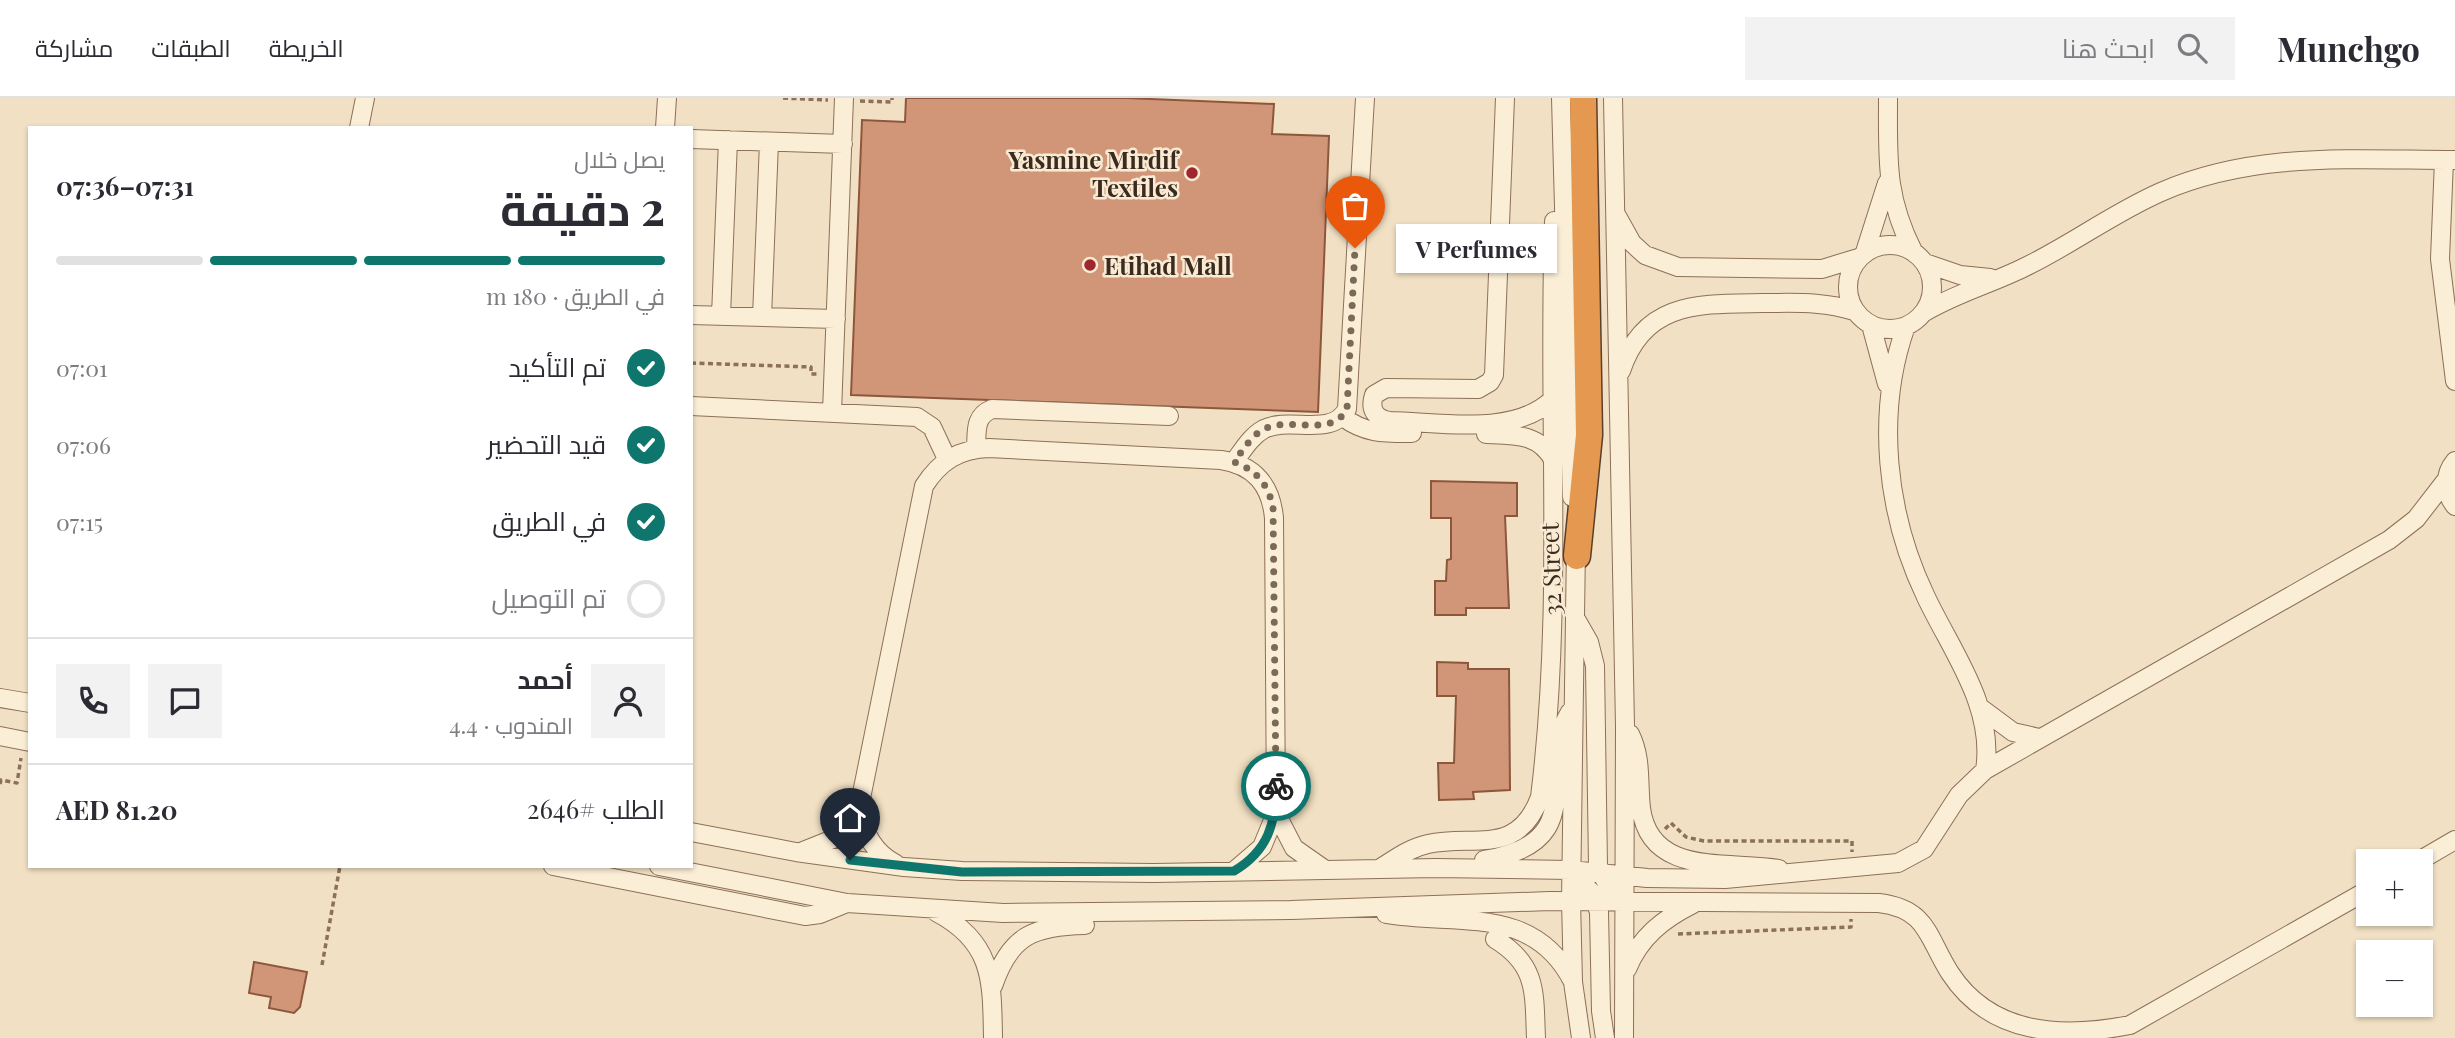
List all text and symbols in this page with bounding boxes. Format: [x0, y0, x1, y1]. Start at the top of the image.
search box [1745, 17, 2235, 80]
text: Munchgo [2277, 26, 2420, 70]
icon: search [2173, 29, 2211, 67]
text: ابحث هنا [2062, 30, 2155, 65]
text: مشاركة [35, 31, 113, 63]
text: الطبقات [151, 31, 231, 63]
text: الخريطة [269, 31, 344, 63]
text: يصل خلال [574, 143, 665, 174]
place label: Yasmine Mirdif Textiles [1008, 143, 1181, 203]
marker: Yasmine Mirdif Textiles [1184, 165, 1200, 181]
text: 07:31–07:36 [56, 168, 194, 203]
text: 2 دقيقة [500, 176, 665, 238]
pin [1325, 176, 1385, 248]
icon: bag [1336, 187, 1374, 225]
callout: V Perfumes [1397, 223, 1558, 272]
text: V Perfumes [1416, 233, 1537, 264]
place label: Etihad Mall [1104, 249, 1232, 281]
marker: Etihad Mall [1082, 257, 1098, 273]
text: في الطريق · 180 m [486, 280, 665, 311]
text: تم التأكيد [508, 349, 606, 384]
icon: check [627, 349, 665, 387]
text: 07:01 [56, 352, 108, 383]
text: قيد التحضير [487, 426, 606, 461]
icon: check [627, 426, 665, 464]
text: 07:06 [56, 429, 111, 460]
text: في الطريق [492, 503, 606, 538]
icon: check [627, 503, 665, 541]
text: 07:15 [56, 506, 103, 537]
street label: 32 Street [1532, 522, 1568, 616]
text: تم التوصيل [491, 580, 606, 615]
text: أحمد [517, 661, 573, 696]
button: phone [56, 664, 130, 738]
button: chat [148, 664, 222, 738]
button: person [591, 664, 665, 738]
text: المندوب · 4.4 [449, 709, 573, 740]
courier [1241, 751, 1311, 821]
icon: bike [1257, 767, 1295, 805]
pin [820, 788, 880, 860]
text: الطلب #2646 [527, 791, 665, 826]
text: AED 81.20 [56, 792, 177, 827]
icon: home [831, 799, 869, 837]
map controls [2356, 849, 2433, 1017]
button: + [2356, 849, 2433, 926]
button: − [2356, 940, 2433, 1017]

